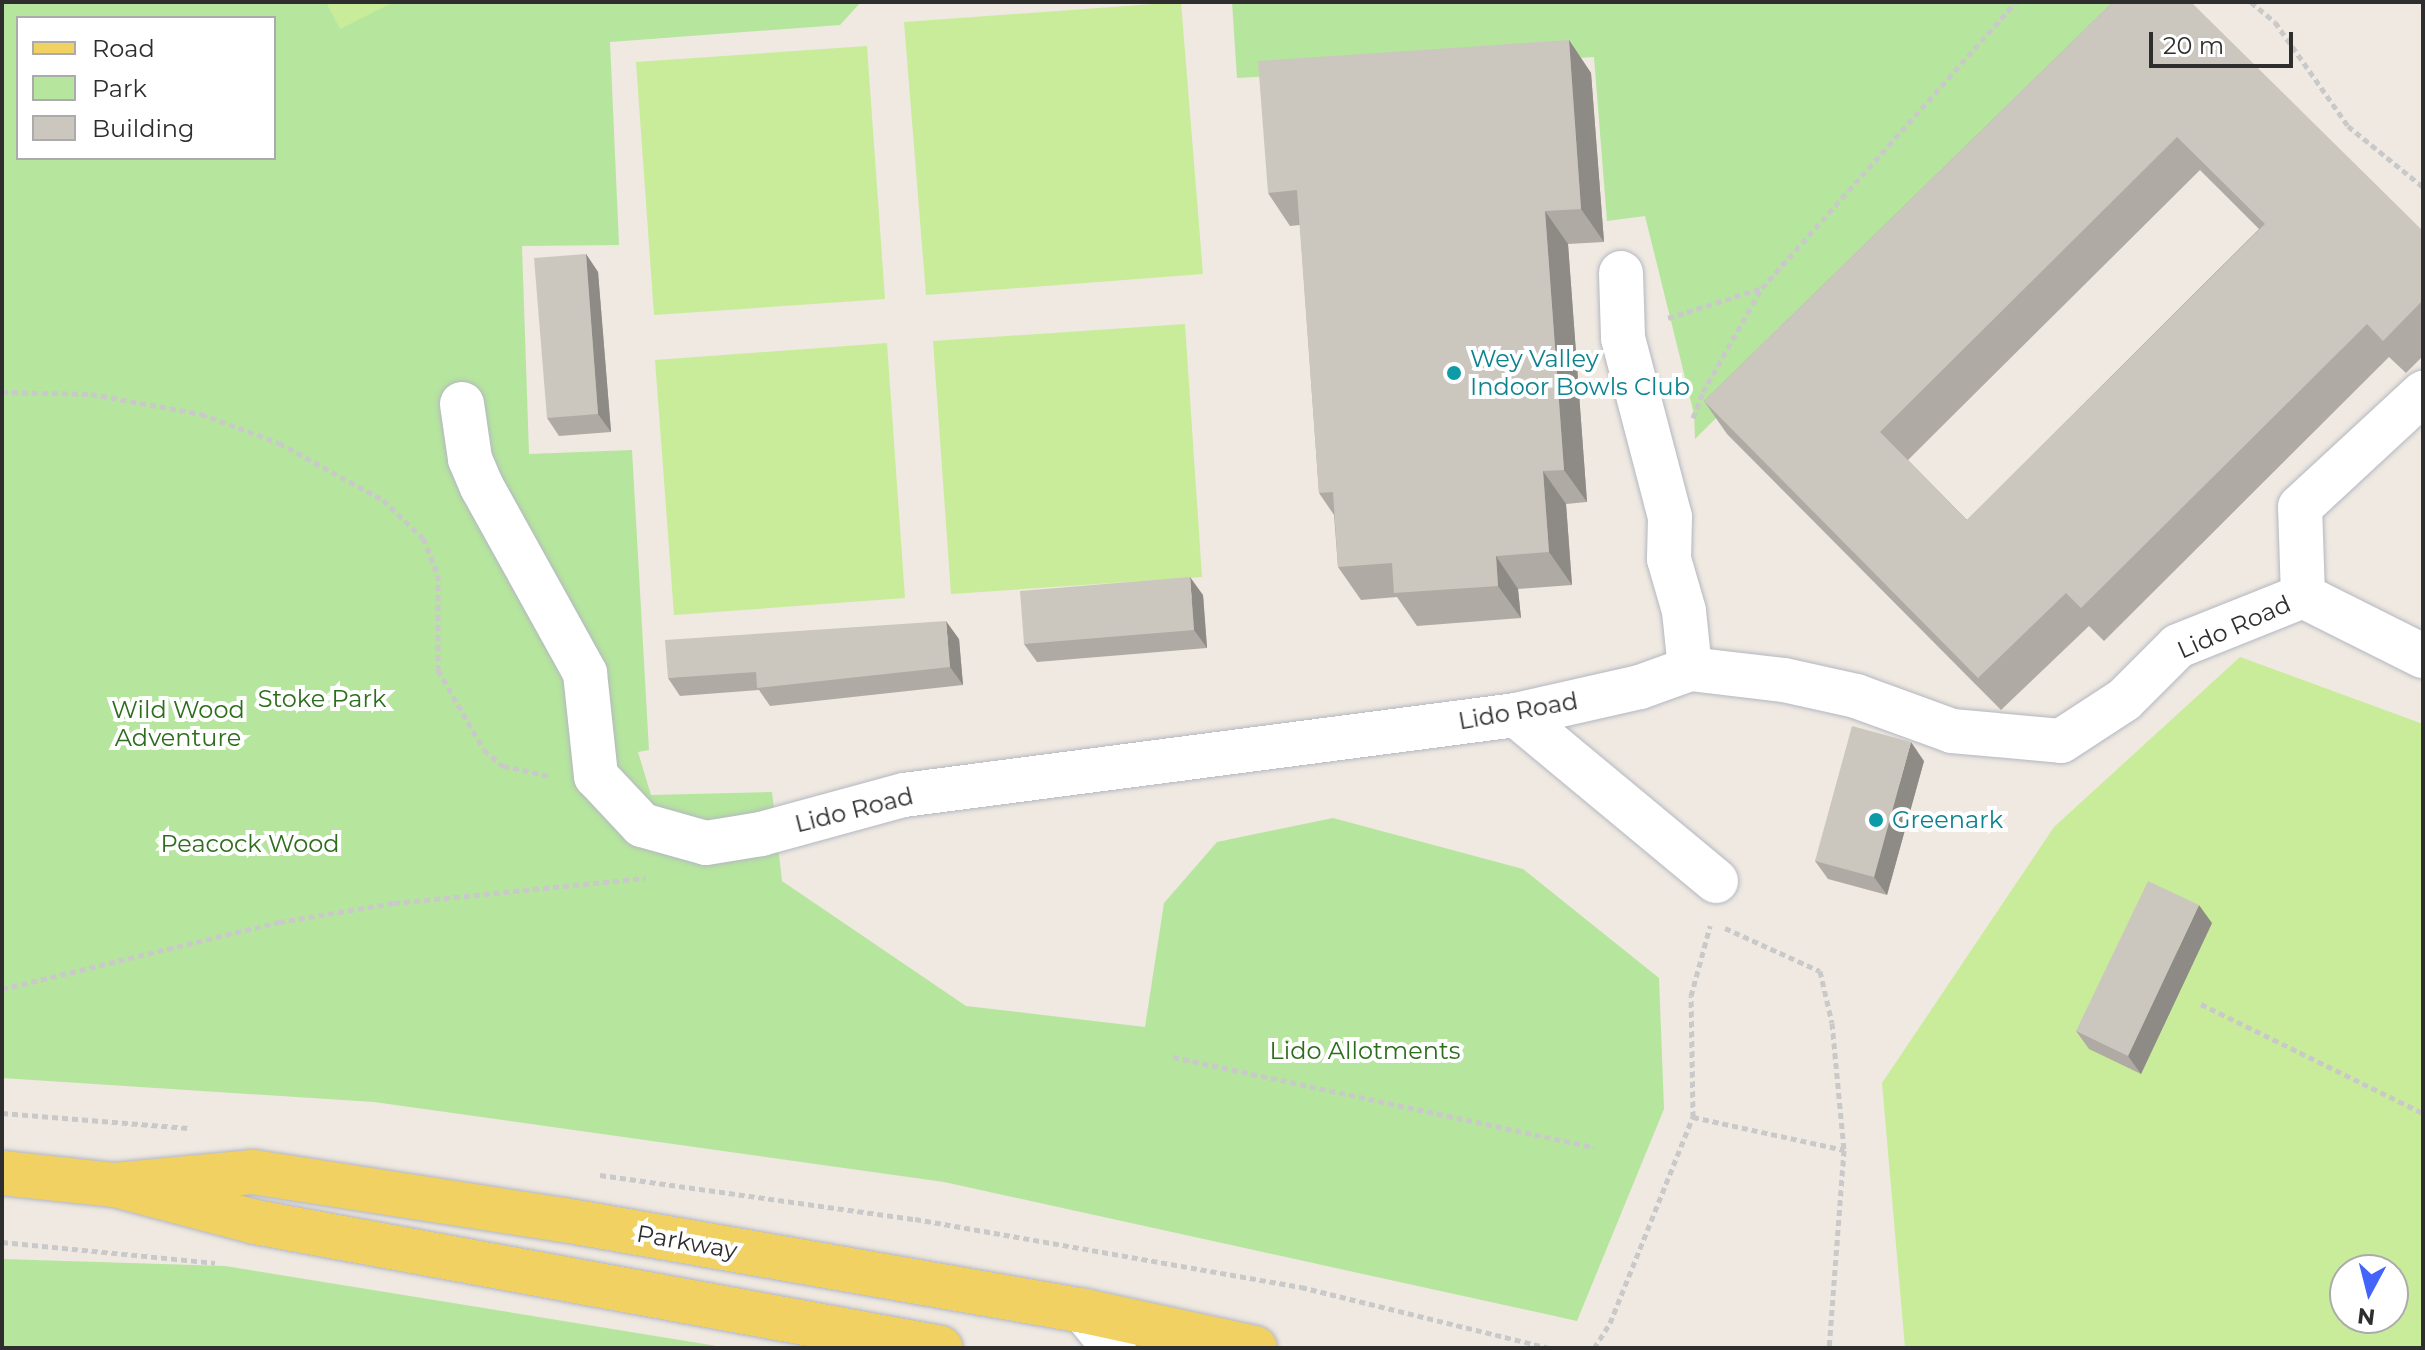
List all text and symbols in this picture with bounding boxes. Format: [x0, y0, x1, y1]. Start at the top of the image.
legend [16, 16, 276, 160]
scale bar [2153, 16, 2297, 66]
text: 20 m [2163, 31, 2224, 60]
text: Road [92, 34, 155, 63]
text: Park [92, 74, 147, 103]
text: Building [92, 114, 195, 143]
place label: Wey Valley Indoor Bowls Club [1470, 345, 1690, 401]
marker: Wey Valley Indoor Bowls Club [1445, 364, 1463, 382]
street label: Lido Road [2173, 589, 2295, 665]
park label: Stoke Park [258, 685, 386, 713]
street label: Lido Road [1456, 686, 1580, 736]
park label: Wild Wood Adventure [111, 696, 245, 752]
street label: Lido Road [792, 781, 916, 839]
place label: Greenark [1892, 806, 2003, 834]
marker: Greenark [1867, 811, 1885, 829]
park label: Peacock Wood [160, 830, 340, 858]
park label: Lido Allotments [1270, 1037, 1460, 1065]
street label: Parkway [635, 1219, 739, 1265]
north arrow [2329, 1254, 2409, 1334]
text: N [2356, 1302, 2377, 1331]

